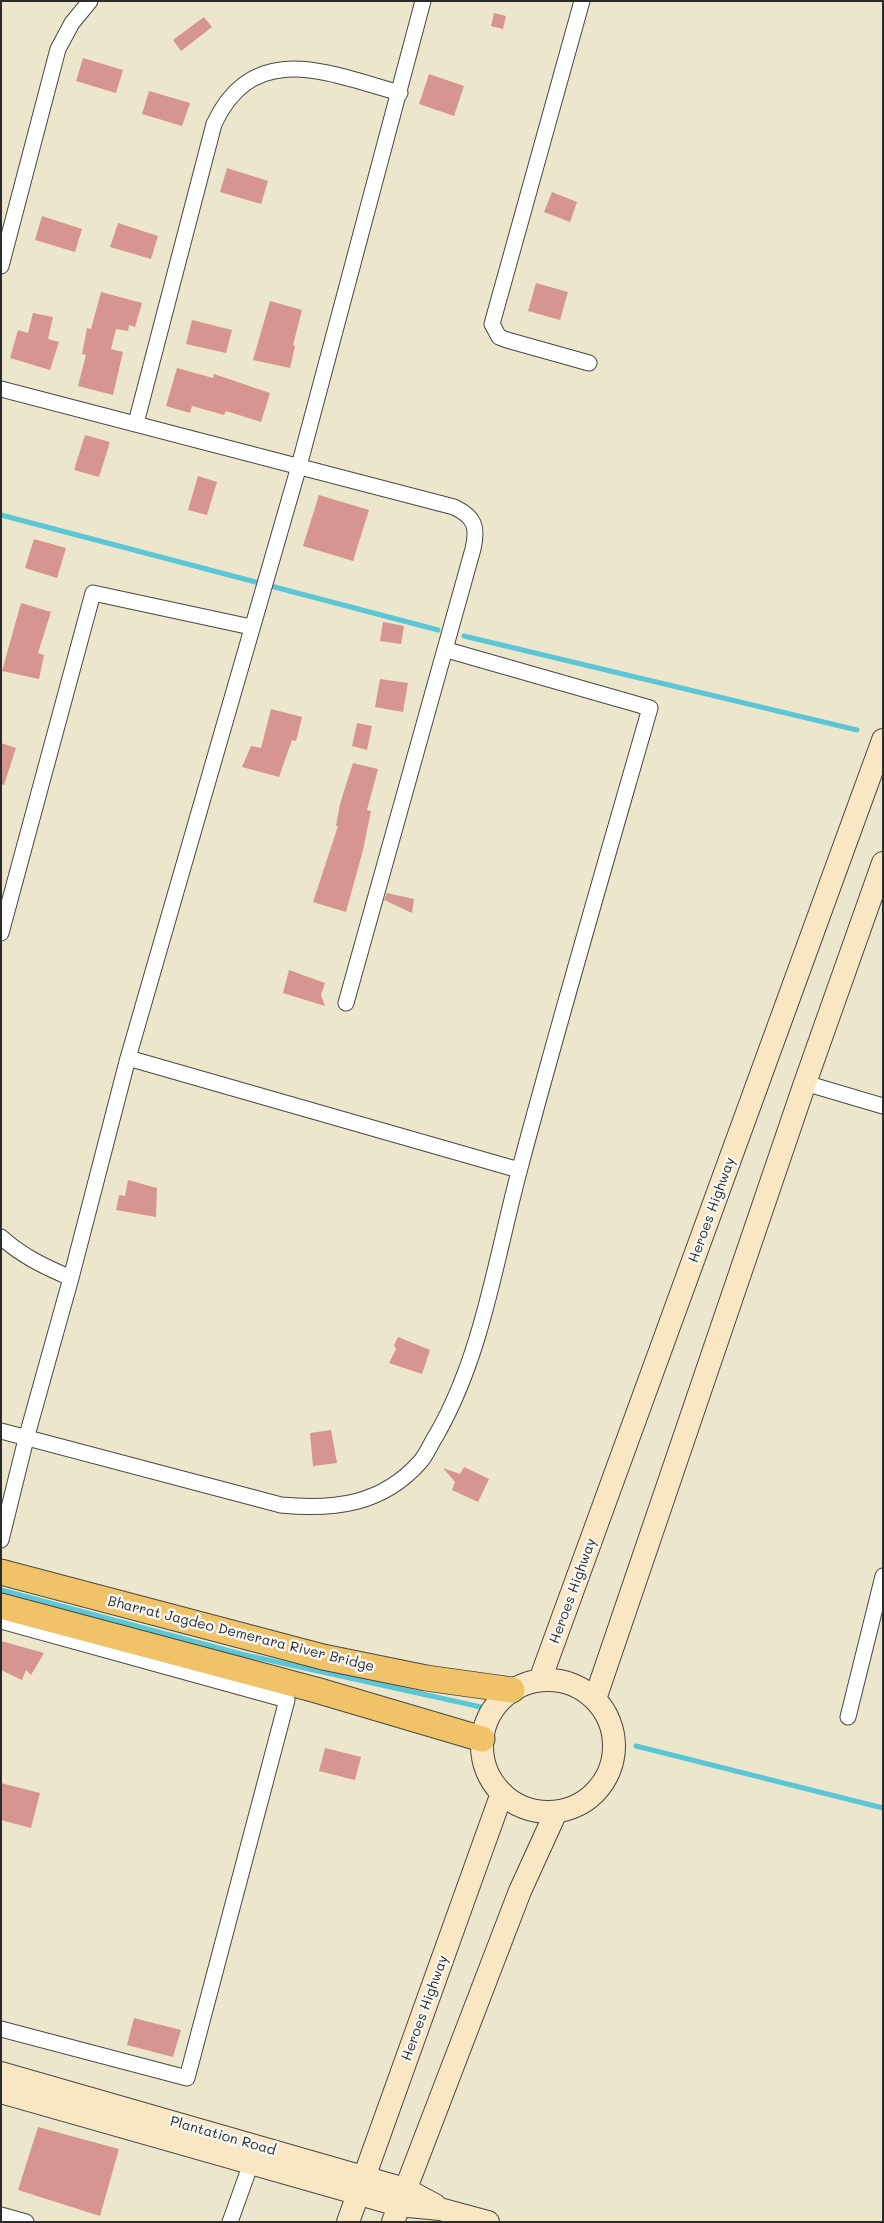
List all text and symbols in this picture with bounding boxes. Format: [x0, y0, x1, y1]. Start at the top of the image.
street label: Heroes Highway [685, 1155, 739, 1265]
street label: Heroes Highway [546, 1536, 600, 1646]
street label: Bharrat Jagdeo Demerara River Bridge [106, 1593, 376, 1675]
street label: Heroes Highway [398, 1953, 452, 2063]
street label: Plantation Road [168, 2113, 278, 2159]

